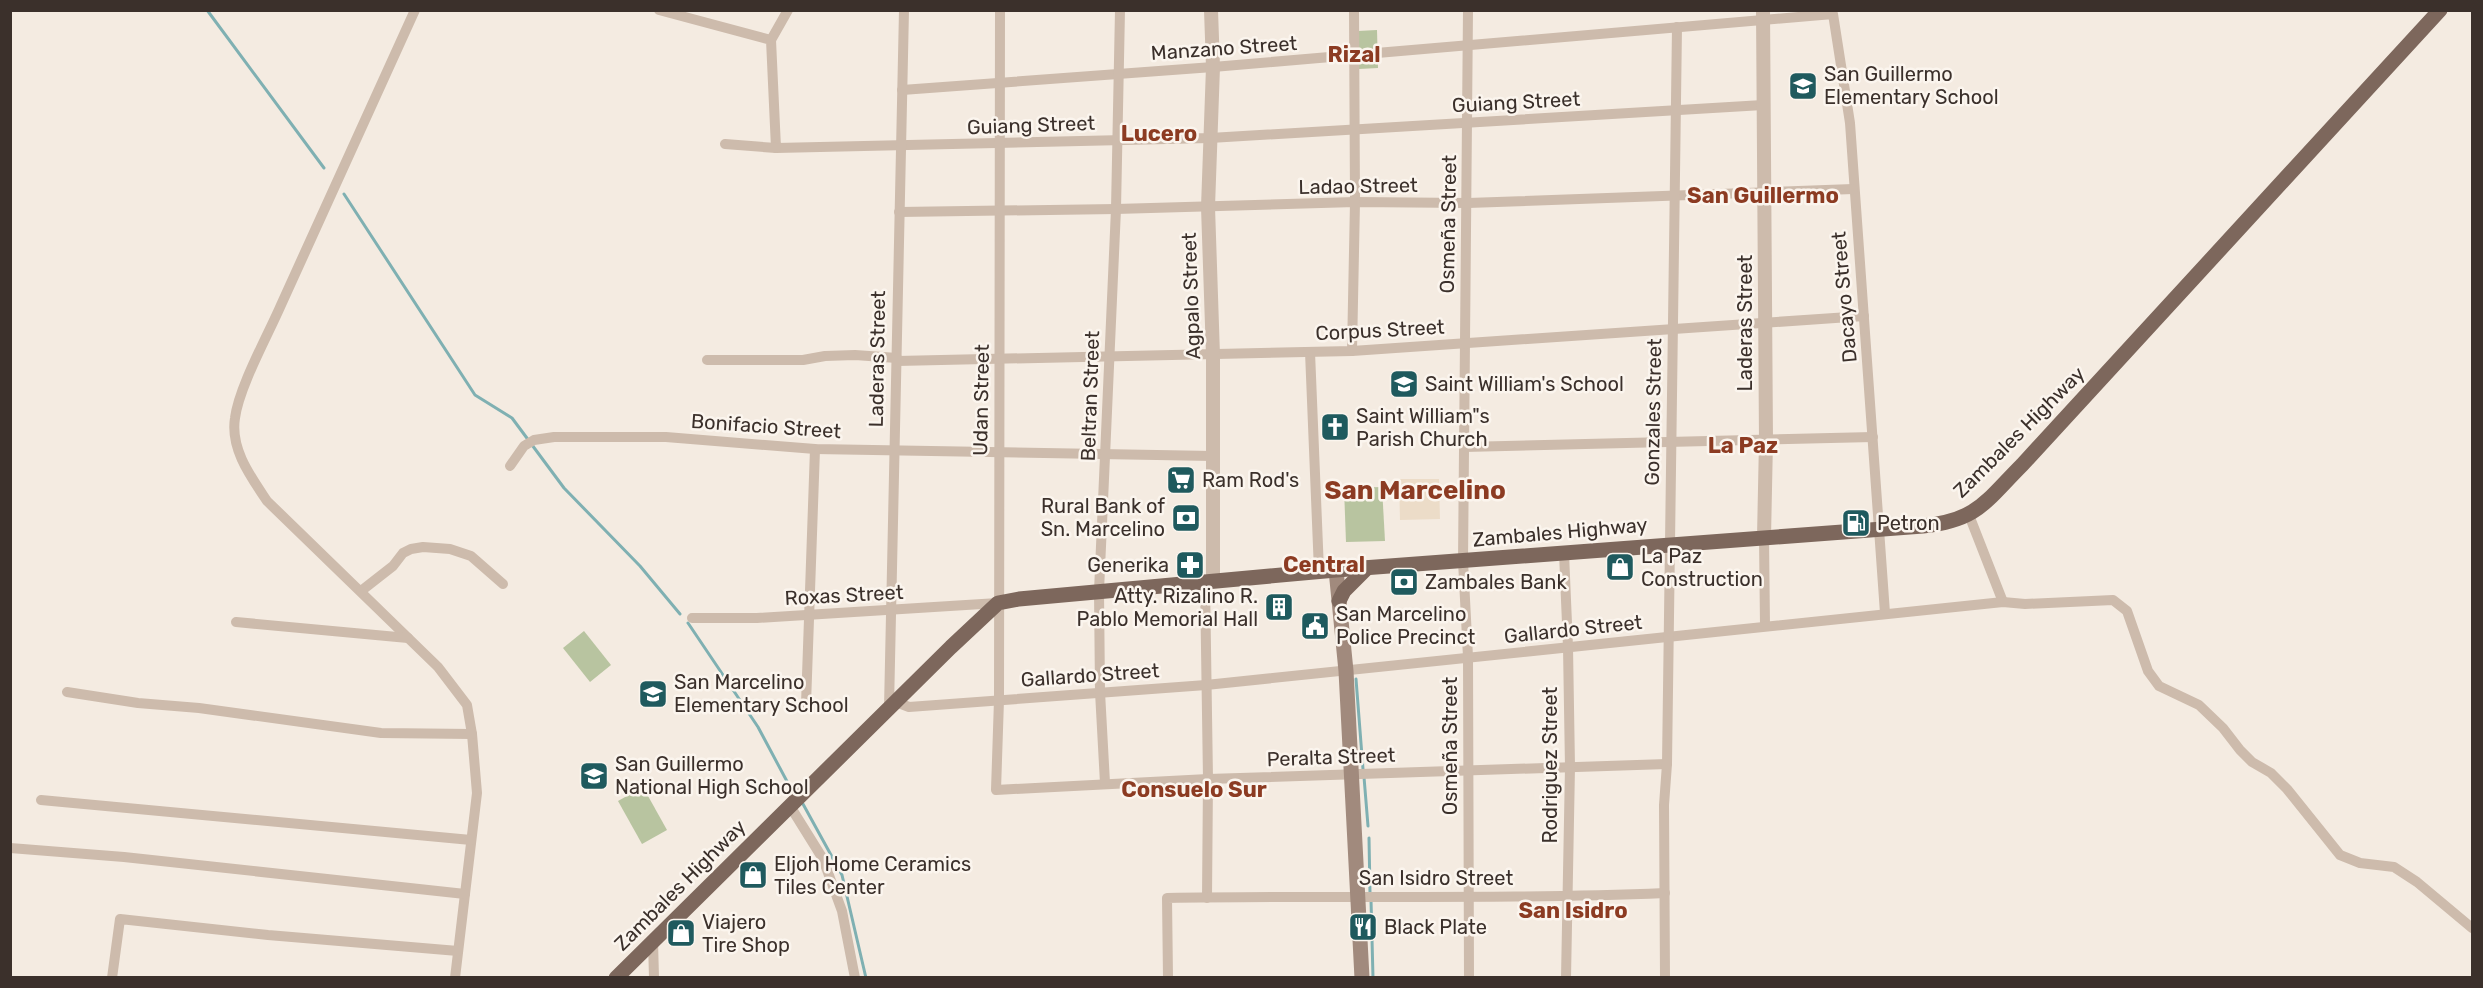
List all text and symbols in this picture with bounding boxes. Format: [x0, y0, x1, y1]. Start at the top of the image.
street label: Manzano Street [1150, 31, 1298, 65]
district label: Rizal [1328, 41, 1380, 68]
place label: San Guillermo Elementary School [1824, 62, 1999, 109]
school or university icon: San Guillermo Elementary School [1787, 70, 1819, 102]
street label: Guiang Street [1451, 87, 1581, 117]
street label: Guiang Street [966, 111, 1096, 139]
district label: Lucero [1121, 120, 1197, 147]
street label: Osmeña Street [1435, 154, 1461, 294]
street label: Ladao Street [1298, 173, 1418, 199]
district label: San Guillermo [1687, 182, 1839, 209]
street label: Dacayo Street [1826, 230, 1862, 364]
street label: Agpalo Street [1177, 232, 1205, 360]
street label: Laderas Street [1733, 254, 1757, 391]
street label: Laderas Street [864, 290, 890, 428]
street label: Corpus Street [1315, 315, 1445, 345]
street label: Beltran Street [1076, 330, 1104, 462]
street label: Gonzales Street [1640, 338, 1666, 486]
street label: Udan Street [968, 344, 994, 456]
street label: Zambales Highway [1948, 361, 2090, 503]
school or university icon: Saint William's School [1388, 368, 1420, 400]
place label: Saint William's School [1425, 372, 1624, 396]
place label: Saint William"s Parish Church [1356, 404, 1490, 451]
street label: Bonifacio Street [690, 409, 842, 443]
church icon: Saint William"s Parish Church [1319, 411, 1351, 443]
district label: La Paz [1708, 432, 1778, 459]
supermarket icon: Ram Rod's [1165, 464, 1197, 496]
place label: Ram Rod's [1202, 468, 1299, 492]
district label: San Marcelino [1324, 475, 1506, 506]
place label: Rural Bank of Sn. Marcelino [1041, 494, 1165, 541]
bank icon: Rural Bank of Sn. Marcelino [1170, 502, 1202, 534]
fuel station icon: Petron [1840, 507, 1872, 539]
place label: Petron [1877, 511, 1940, 535]
street label: Zambales Highway [1471, 512, 1649, 552]
place label: La Paz Construction [1641, 544, 1763, 591]
pharmacy icon: Generika [1174, 549, 1206, 581]
district label: Central [1283, 551, 1365, 578]
shop icon: La Paz Construction [1604, 551, 1636, 583]
place label: Generika [1087, 553, 1169, 577]
bank icon: Zambales Bank [1388, 566, 1420, 598]
place label: Zambales Bank [1425, 570, 1567, 594]
street label: Roxas Street [784, 580, 904, 610]
place label: Atty. Rizalino R. Pablo Memorial Hall [1077, 584, 1258, 631]
building icon: Atty. Rizalino R. Pablo Memorial Hall [1263, 591, 1295, 623]
place label: San Marcelino Police Precinct [1336, 602, 1476, 649]
public building icon: San Marcelino Police Precinct [1299, 610, 1331, 642]
street label: Gallardo Street [1503, 610, 1644, 648]
street label: Gallardo Street [1020, 658, 1160, 692]
place label: San Marcelino Elementary School [674, 670, 849, 717]
street label: Osmeña Street [1438, 677, 1462, 815]
school or university icon: San Marcelino Elementary School [637, 678, 669, 710]
street label: Rodriguez Street [1538, 686, 1562, 843]
street label: Peralta Street [1266, 743, 1396, 771]
place label: San Guillermo National High School [615, 752, 809, 799]
school or university icon: San Guillermo National High School [578, 760, 610, 792]
district label: Consuelo Sur [1121, 776, 1267, 803]
street label: Zambales Highway [609, 814, 751, 956]
place label: Eljoh Home Ceramics Tiles Center [774, 852, 971, 899]
shop icon: Eljoh Home Ceramics Tiles Center [737, 859, 769, 891]
street label: San Isidro Street [1359, 866, 1513, 890]
district label: San Isidro [1518, 897, 1628, 924]
place label: Viajero Tire Shop [702, 910, 790, 957]
restaurant icon: Black Plate [1347, 911, 1379, 943]
place label: Black Plate [1384, 915, 1487, 939]
shop icon: Viajero Tire Shop [665, 917, 697, 949]

